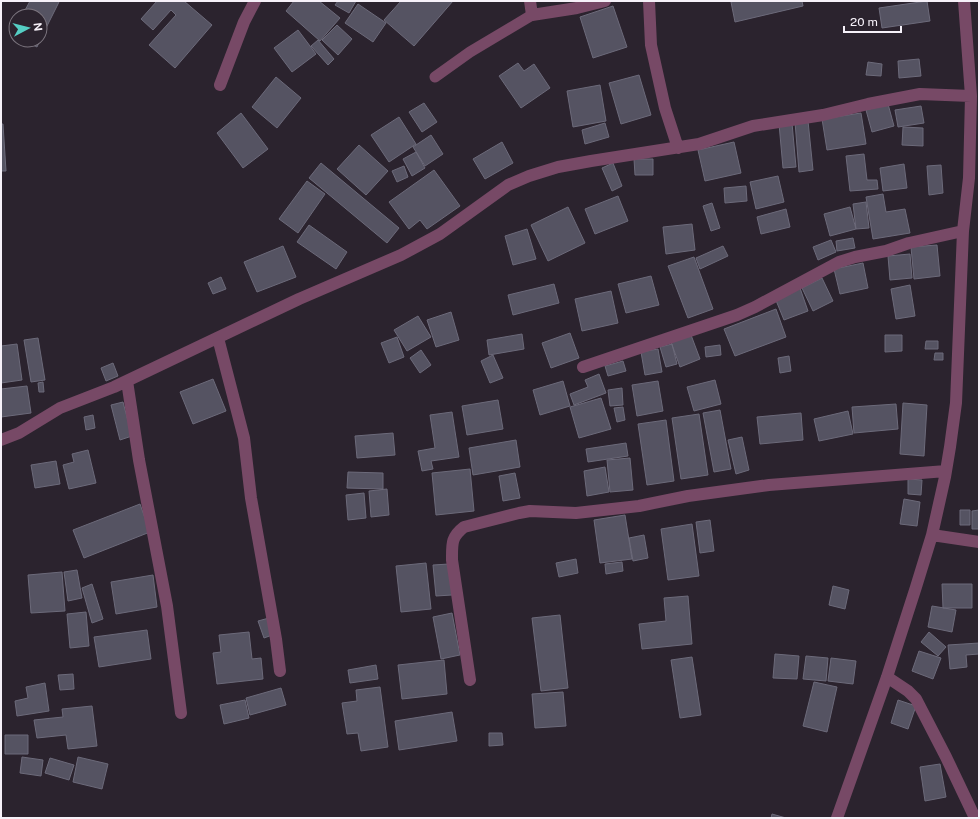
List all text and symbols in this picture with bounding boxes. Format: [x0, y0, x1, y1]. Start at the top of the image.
north arrow [8, 8, 48, 48]
scale bar [844, 8, 901, 34]
text: 20 m [850, 15, 878, 29]
text: N [31, 22, 44, 32]

